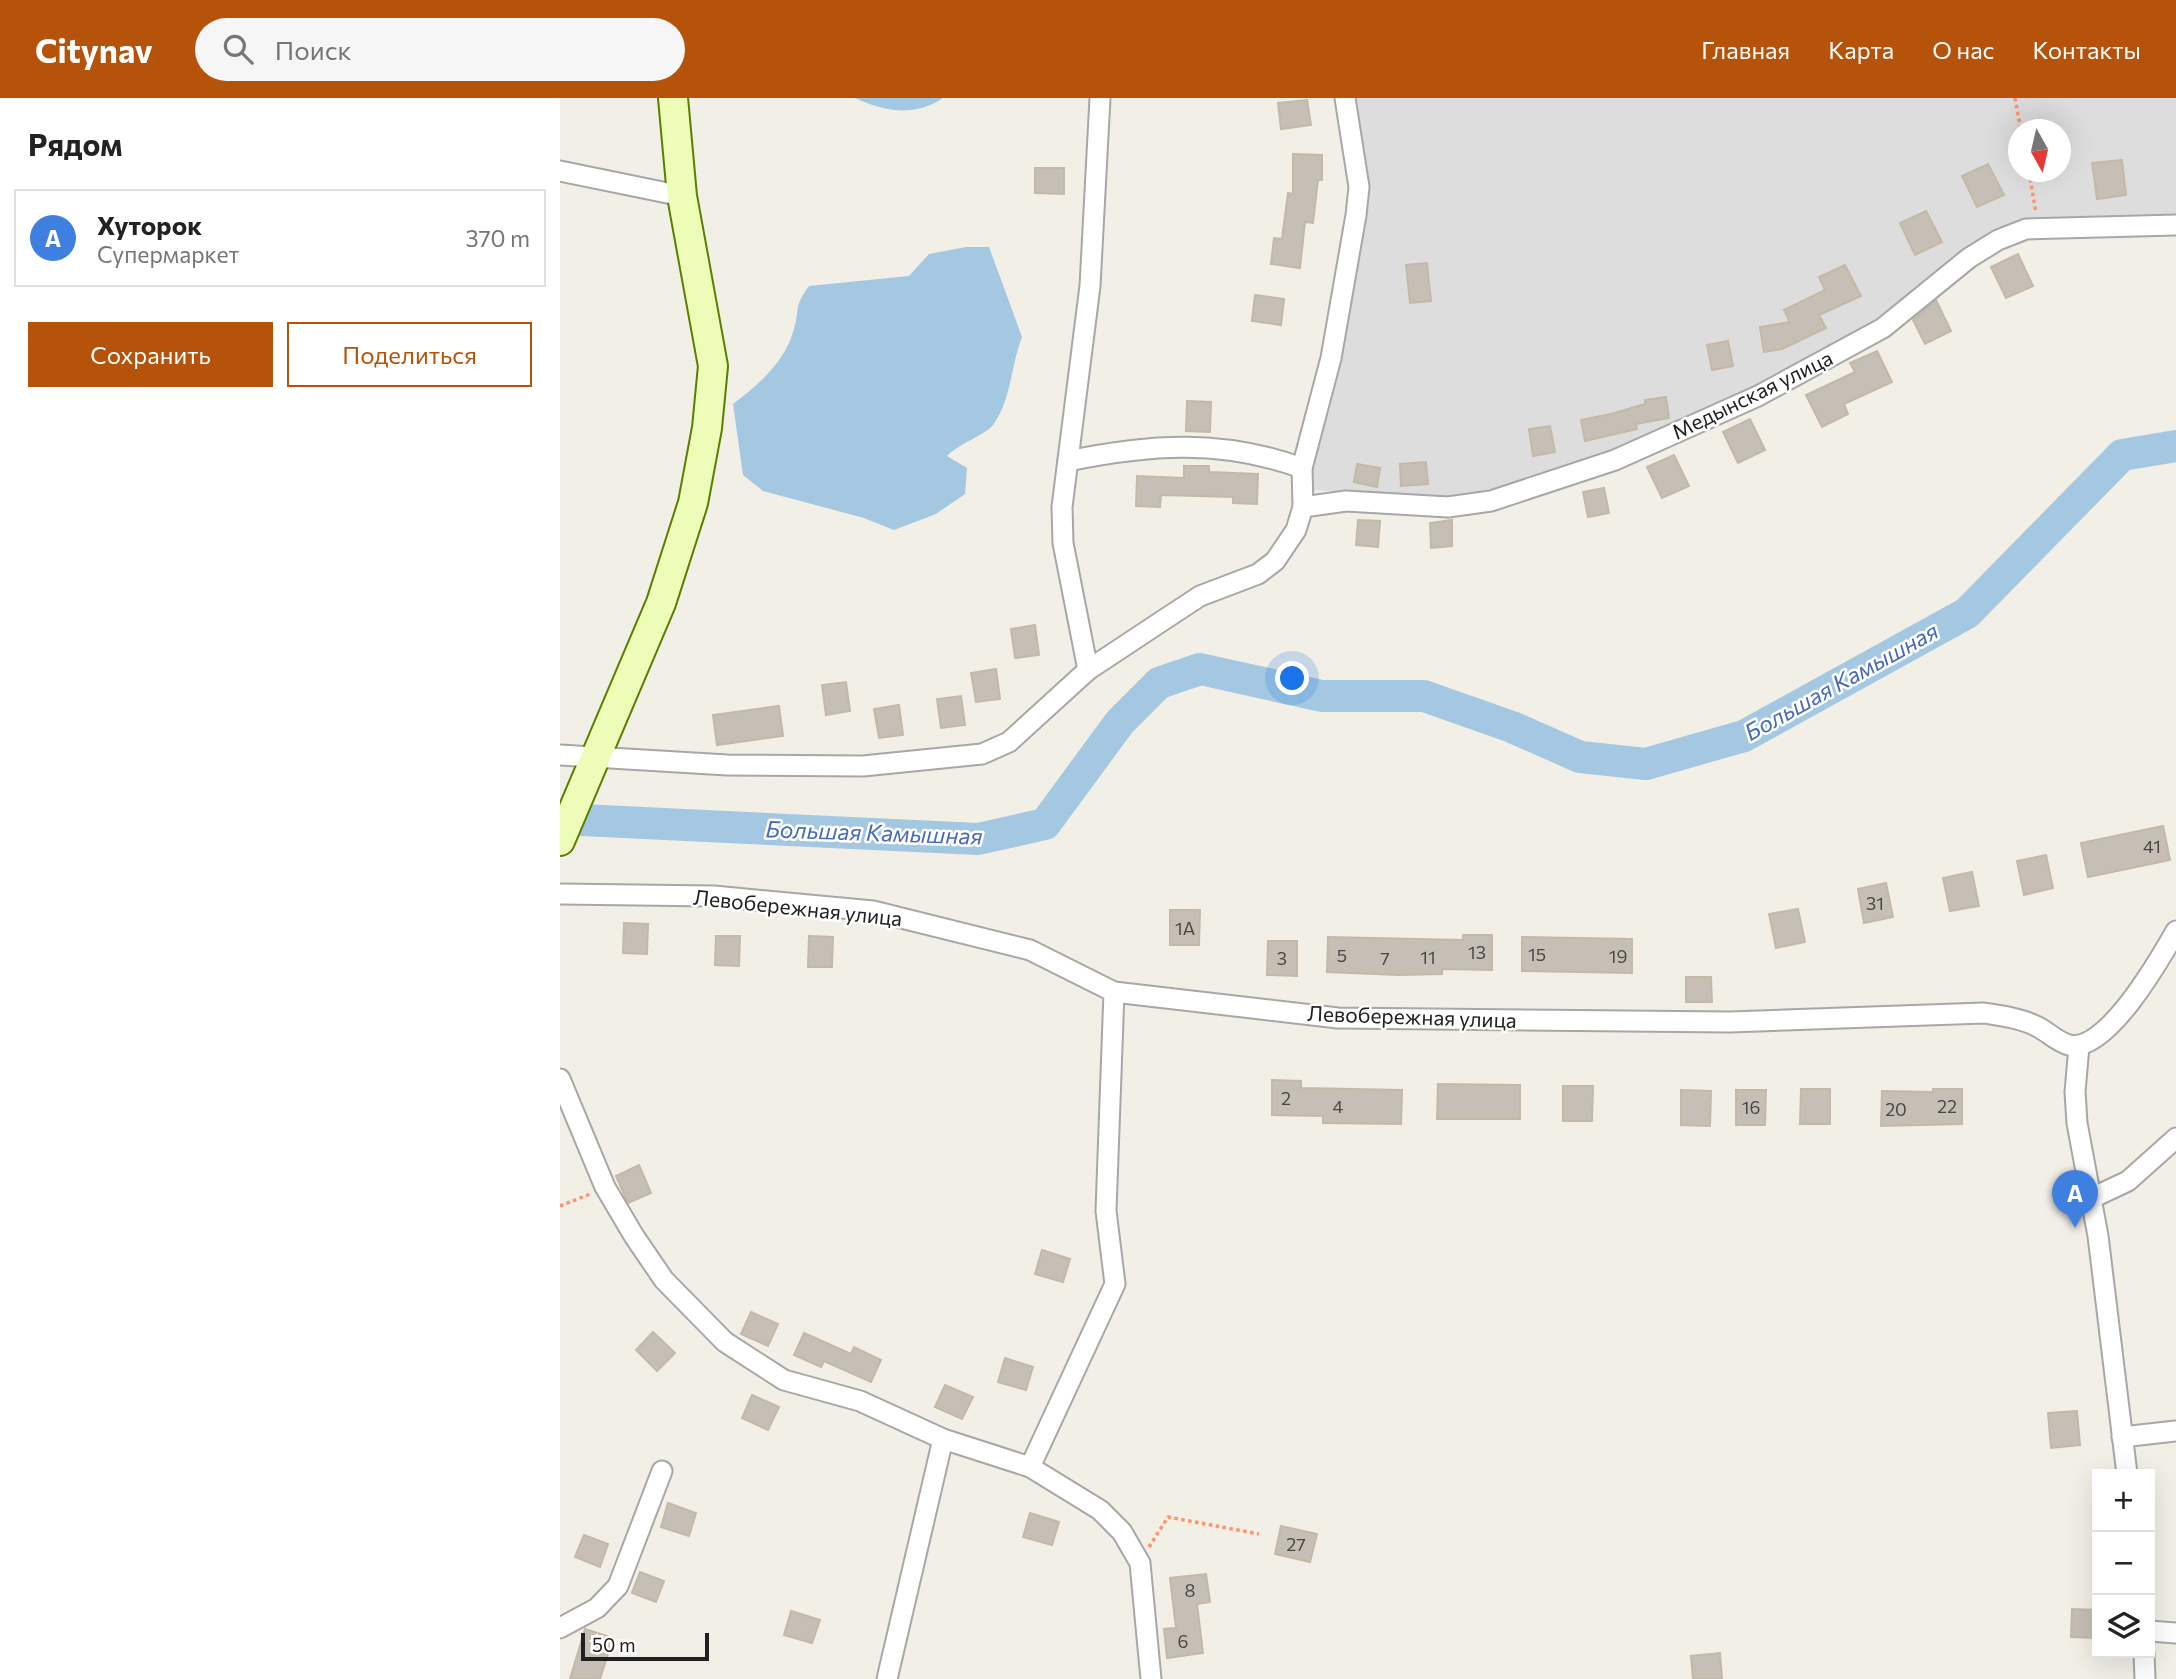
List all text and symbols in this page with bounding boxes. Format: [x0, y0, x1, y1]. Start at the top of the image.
search box [195, 18, 685, 81]
text: Citynav [35, 29, 153, 70]
icon: search [219, 30, 257, 68]
text: Поиск [275, 34, 351, 65]
text: Главная [1701, 35, 1790, 64]
text: Карта [1828, 35, 1894, 64]
text: О нас [1932, 35, 1994, 64]
text: Контакты [2032, 35, 2141, 64]
north arrow [2008, 119, 2071, 182]
text: Рядом [28, 125, 122, 162]
text: Хуторок [97, 209, 202, 240]
text: A [45, 224, 61, 252]
text: 370 m [465, 224, 530, 252]
text: Супермаркет [97, 240, 239, 268]
button: Сохранить [28, 322, 273, 387]
button: Поделиться [287, 322, 532, 387]
street label: Медынская улица [1668, 344, 1836, 444]
water label: Большая Камышная [1739, 616, 1943, 746]
your location [1275, 661, 1309, 695]
water label: Большая Камышная [765, 814, 983, 850]
house number: 41 [2143, 835, 2161, 857]
street label: Левобережная улица [692, 884, 904, 930]
house number: 31 [1866, 892, 1884, 914]
house number: 1А [1175, 917, 1195, 939]
house number: 13 [1468, 941, 1486, 963]
house number: 15 [1528, 943, 1546, 965]
house number: 5 [1337, 944, 1347, 966]
house number: 19 [1609, 945, 1627, 967]
house number: 11 [1420, 946, 1436, 968]
house number: 3 [1277, 947, 1287, 969]
house number: 7 [1380, 947, 1390, 969]
street label: Левобережная улица [1307, 1000, 1517, 1032]
house number: 2 [1281, 1087, 1291, 1109]
house number: 4 [1333, 1095, 1344, 1117]
house number: 22 [1937, 1095, 1957, 1117]
house number: 16 [1742, 1096, 1760, 1118]
house number: 20 [1885, 1098, 1907, 1120]
pin: A [2052, 1170, 2098, 1228]
map controls [2092, 1469, 2155, 1658]
button: + [2092, 1469, 2155, 1532]
button: − [2092, 1532, 2155, 1595]
house number: 27 [1286, 1533, 1306, 1555]
house number: 8 [1185, 1579, 1196, 1601]
button: layers [2092, 1595, 2155, 1658]
scale bar [581, 1630, 709, 1662]
house number: 6 [1178, 1630, 1188, 1652]
text: 50 m [592, 1633, 636, 1656]

